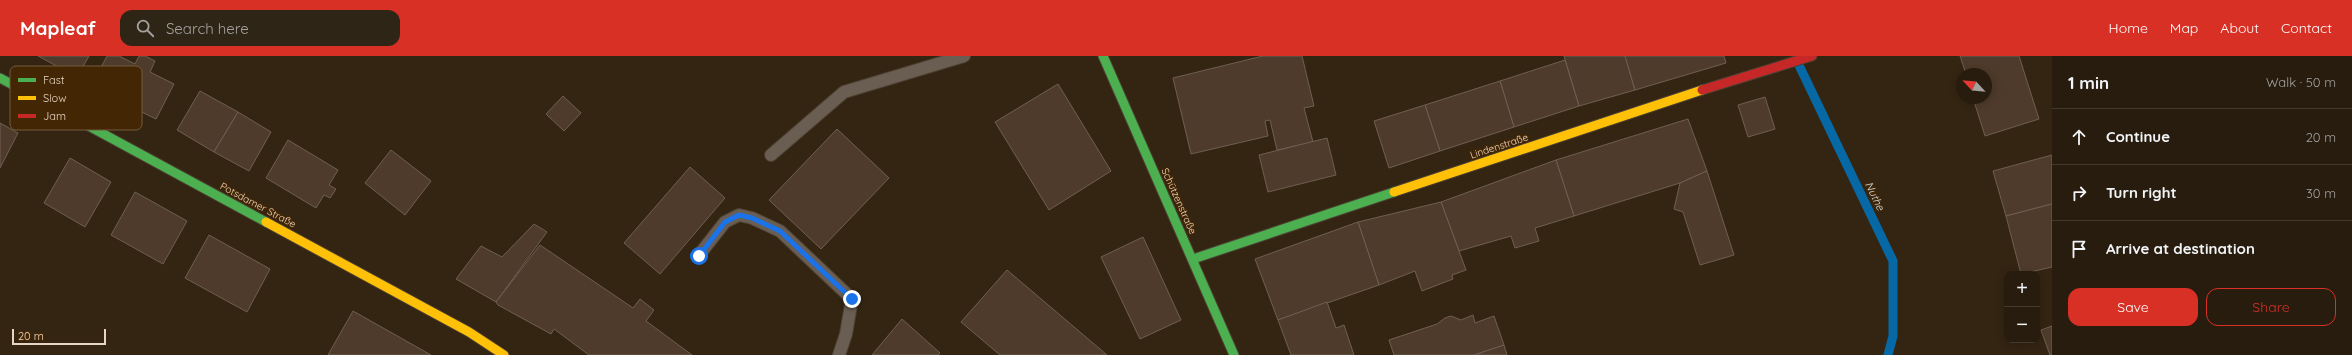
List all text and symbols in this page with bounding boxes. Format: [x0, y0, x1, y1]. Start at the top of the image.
search box [120, 10, 400, 46]
text: Mapleaf [20, 16, 96, 40]
icon: search [134, 17, 156, 39]
text: Search here [166, 19, 249, 38]
text: Home [2109, 19, 2148, 37]
text: Map [2170, 19, 2198, 37]
text: About [2220, 19, 2259, 37]
text: Contact [2281, 19, 2332, 37]
legend [10, 66, 142, 130]
north arrow [1956, 68, 1992, 104]
text: 1 min [2068, 72, 2109, 93]
text: Fast [43, 73, 65, 87]
text: Walk · 50 m [2266, 74, 2336, 90]
text: Slow [43, 91, 67, 105]
text: Jam [43, 109, 66, 123]
icon: ahead [2068, 126, 2090, 148]
text: Continue [2106, 127, 2170, 146]
text: 20 m [2306, 129, 2336, 145]
street label: Lindenstraße [1468, 130, 1530, 162]
street label: Schützenstraße [1159, 166, 1200, 237]
water label: Nuthe [1862, 179, 1888, 213]
street label: Potsdamer Straße [218, 180, 299, 231]
icon: right [2068, 182, 2090, 204]
text: Turn right [2106, 183, 2177, 202]
text: 30 m [2306, 185, 2336, 201]
icon: arrive [2068, 238, 2090, 260]
text: Arrive at destination [2106, 239, 2255, 258]
route start [690, 247, 708, 265]
map controls [2004, 271, 2040, 343]
button: + [2004, 271, 2040, 307]
button: Save [2068, 288, 2198, 326]
button: Share [2206, 288, 2336, 326]
route end [843, 290, 861, 308]
button: − [2004, 307, 2040, 343]
scale bar [12, 327, 106, 346]
text: 20 m [18, 329, 44, 343]

